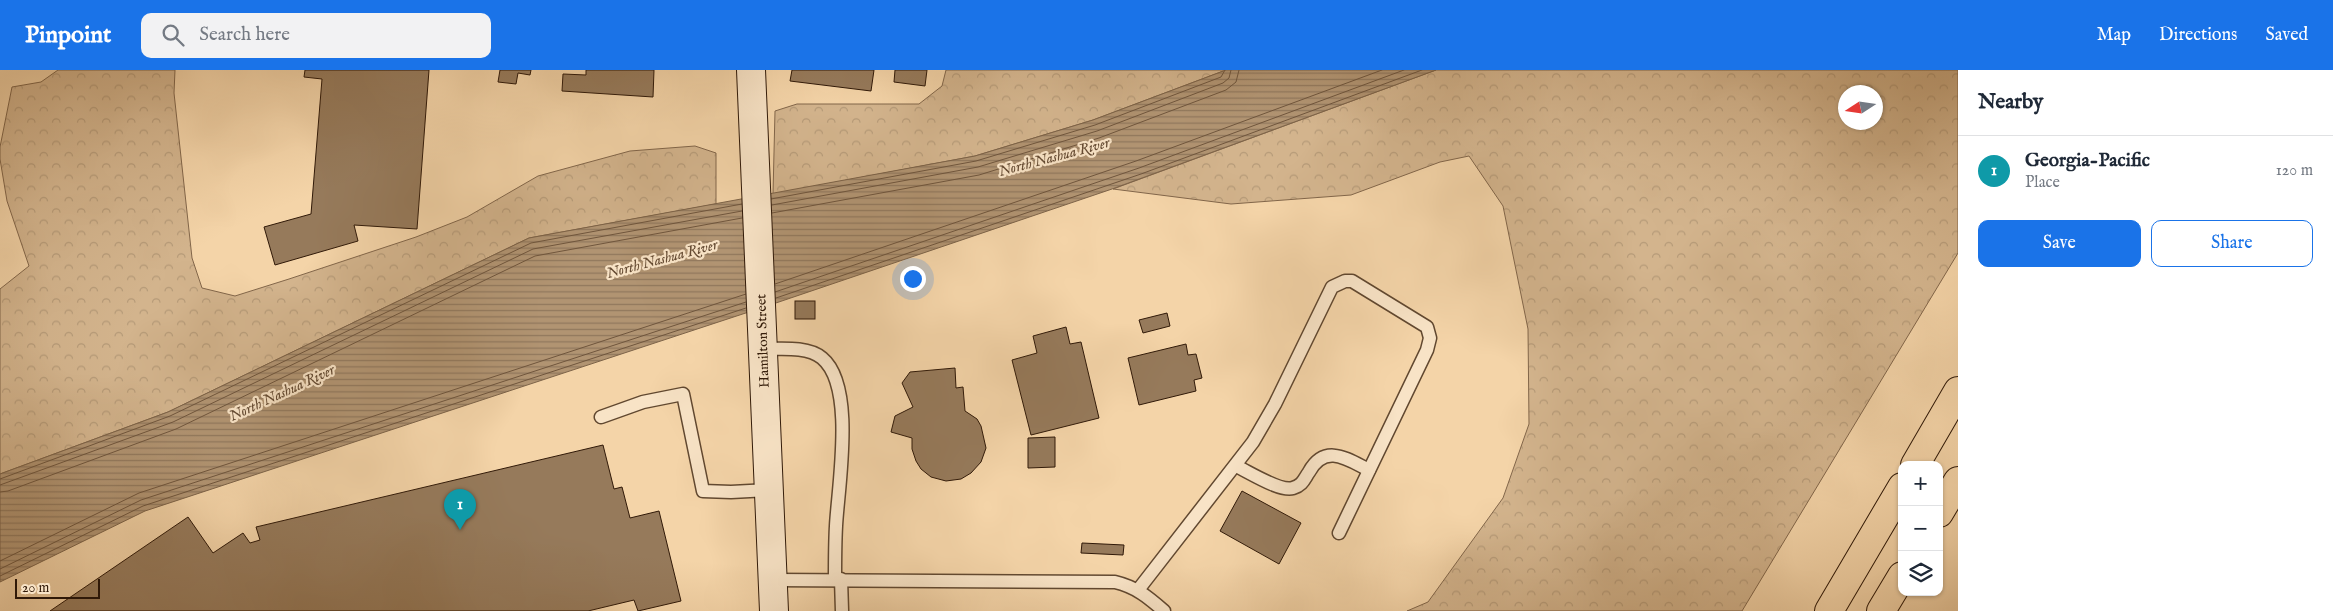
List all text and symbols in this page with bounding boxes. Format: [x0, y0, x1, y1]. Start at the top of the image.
search box [141, 13, 491, 58]
text: Pinpoint [25, 20, 111, 51]
icon: search [159, 21, 187, 49]
text: Search here [199, 23, 290, 47]
text: Map [2097, 24, 2131, 47]
text: Directions [2159, 24, 2237, 47]
text: Saved [2265, 24, 2308, 47]
north arrow [1838, 85, 1883, 130]
text: Nearby [1978, 89, 2043, 116]
water label: North Nashua River [996, 133, 1113, 181]
text: Georgia-Pacific [2025, 149, 2150, 173]
text: 1 [1991, 161, 1997, 181]
text: 120 m [2276, 161, 2313, 181]
text: Place [2025, 173, 2060, 193]
button: Save [1978, 220, 2141, 267]
button: Share [2151, 220, 2313, 267]
water label: North Nashua River [604, 235, 721, 283]
your location [900, 266, 926, 292]
street label: Hamilton Street [752, 294, 774, 388]
water label: North Nashua River [226, 360, 339, 426]
map controls [1898, 461, 1943, 596]
button: + [1898, 461, 1943, 506]
pin: 1 [444, 489, 476, 530]
button: − [1898, 506, 1943, 551]
button: layers [1898, 551, 1943, 596]
scale bar [15, 576, 100, 599]
text: 20 m [22, 579, 49, 597]

